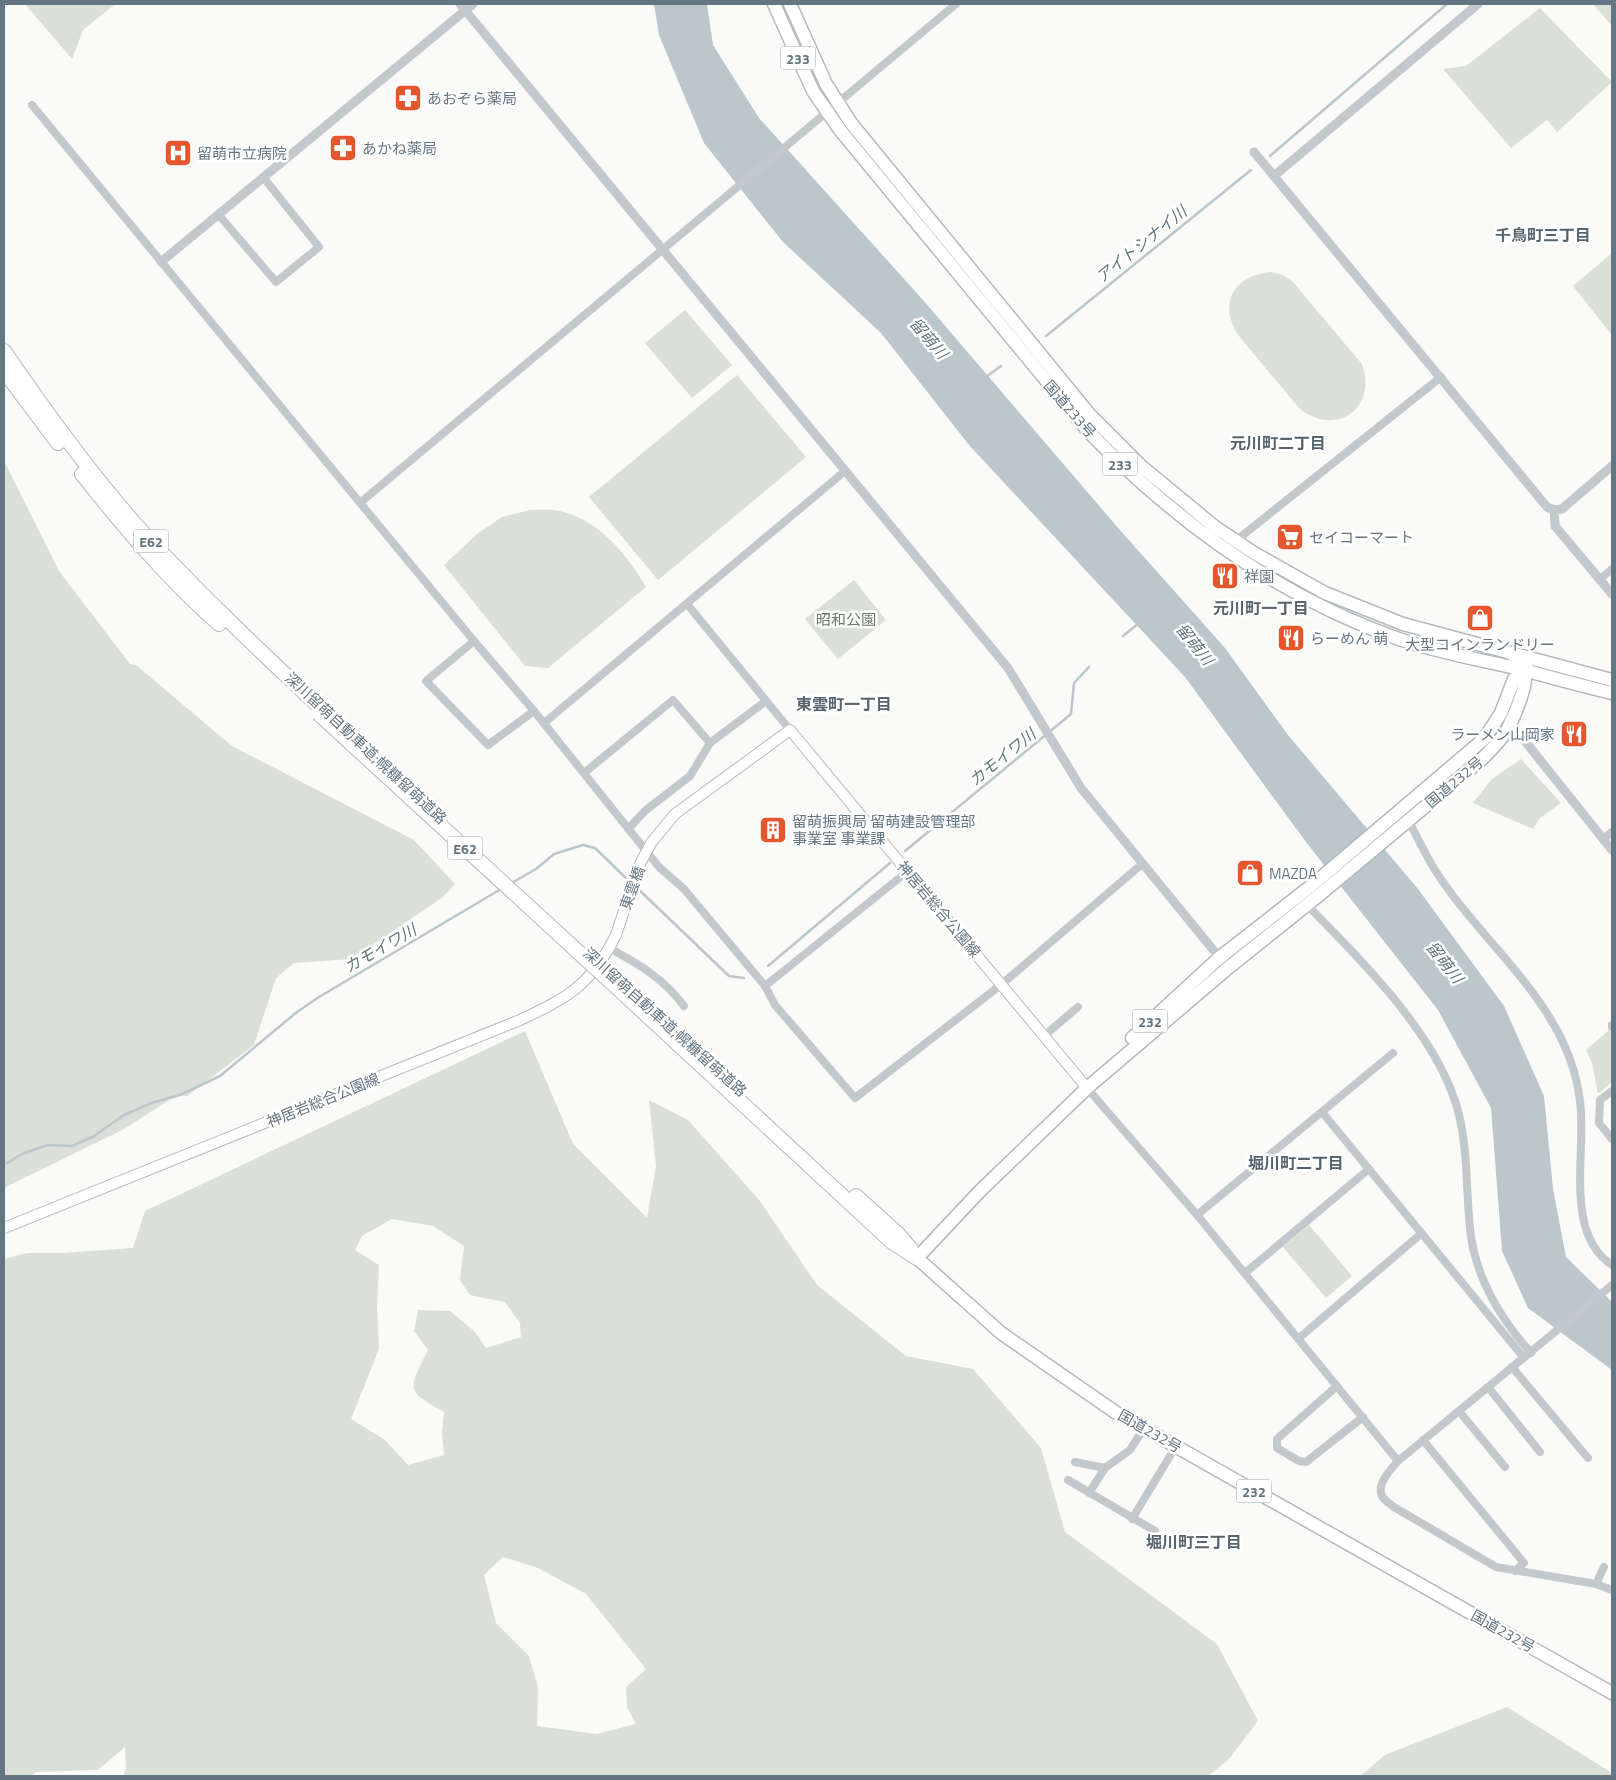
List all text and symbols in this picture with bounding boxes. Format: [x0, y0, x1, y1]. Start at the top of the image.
road number: 233 [780, 46, 816, 70]
pharmacy icon: あおぞら薬局 [393, 83, 423, 113]
place label: あおぞら薬局 [427, 87, 517, 110]
pharmacy icon: あかね薬局 [328, 133, 358, 163]
place label: あかね薬局 [362, 137, 437, 160]
hospital icon: 留萌市立病院 [163, 138, 193, 168]
place label: 留萌市立病院 [197, 142, 287, 165]
water label: アイトシナイ川 [1090, 198, 1193, 288]
district label: 千鳥町三丁目 [1495, 223, 1591, 247]
water label: 留萌川 [904, 312, 955, 365]
street label: 国道233号 [1038, 375, 1102, 443]
district label: 元川町二丁目 [1230, 431, 1326, 455]
road number: 233 [1102, 452, 1138, 476]
supermarket icon: セイコーマート [1275, 522, 1305, 552]
place label: セイコーマート [1309, 526, 1414, 549]
road number: E62 [134, 530, 168, 552]
restaurant icon: 祥園 [1210, 561, 1240, 591]
place label: 祥園 [1244, 565, 1274, 588]
district label: 元川町一丁目 [1213, 596, 1309, 620]
shop icon: 大型コインランドリー [1465, 603, 1495, 633]
park label: 昭和公園 [816, 608, 876, 631]
water label: 留萌川 [1171, 618, 1221, 672]
restaurant icon: らーめん 萌 [1276, 623, 1306, 653]
place label: らーめん 萌 [1310, 627, 1388, 650]
place label: 大型コインランドリー [1405, 633, 1555, 656]
street label: 深川留萌自動車道;幌糠留萌道路 [280, 667, 452, 829]
district label: 東雲町一丁目 [796, 692, 892, 716]
restaurant icon: ラーメン山岡家 [1559, 719, 1589, 749]
water label: カモイワ川 [963, 721, 1042, 792]
place label: ラーメン山岡家 [1451, 723, 1555, 746]
street label: 国道232号 [1420, 751, 1488, 813]
place label: 留萌振興局 留萌建設管理部 事業室 事業課 [792, 810, 975, 850]
building icon: 留萌振興局 留萌建設管理部 事業室 事業課 [758, 815, 788, 845]
road number: E62 [448, 836, 482, 860]
street label: 神居岩総合公園線 [892, 856, 986, 962]
shop icon: MAZDA [1235, 858, 1265, 888]
place label: MAZDA [1269, 862, 1317, 885]
street label: 東雲橋 [613, 863, 651, 913]
water label: カモイワ川 [339, 917, 422, 978]
water label: 留萌川 [1421, 936, 1470, 990]
street label: 深川留萌自動車道;幌糠留萌道路 [578, 942, 752, 1102]
road number: 232 [1132, 1009, 1168, 1032]
street label: 神居岩総合公園線 [263, 1067, 383, 1133]
district label: 堀川町二丁目 [1248, 1151, 1344, 1175]
street label: 国道232号 [1114, 1403, 1186, 1459]
road number: 232 [1236, 1480, 1272, 1502]
district label: 堀川町三丁目 [1146, 1530, 1242, 1554]
street label: 国道232号 [1467, 1604, 1539, 1658]

